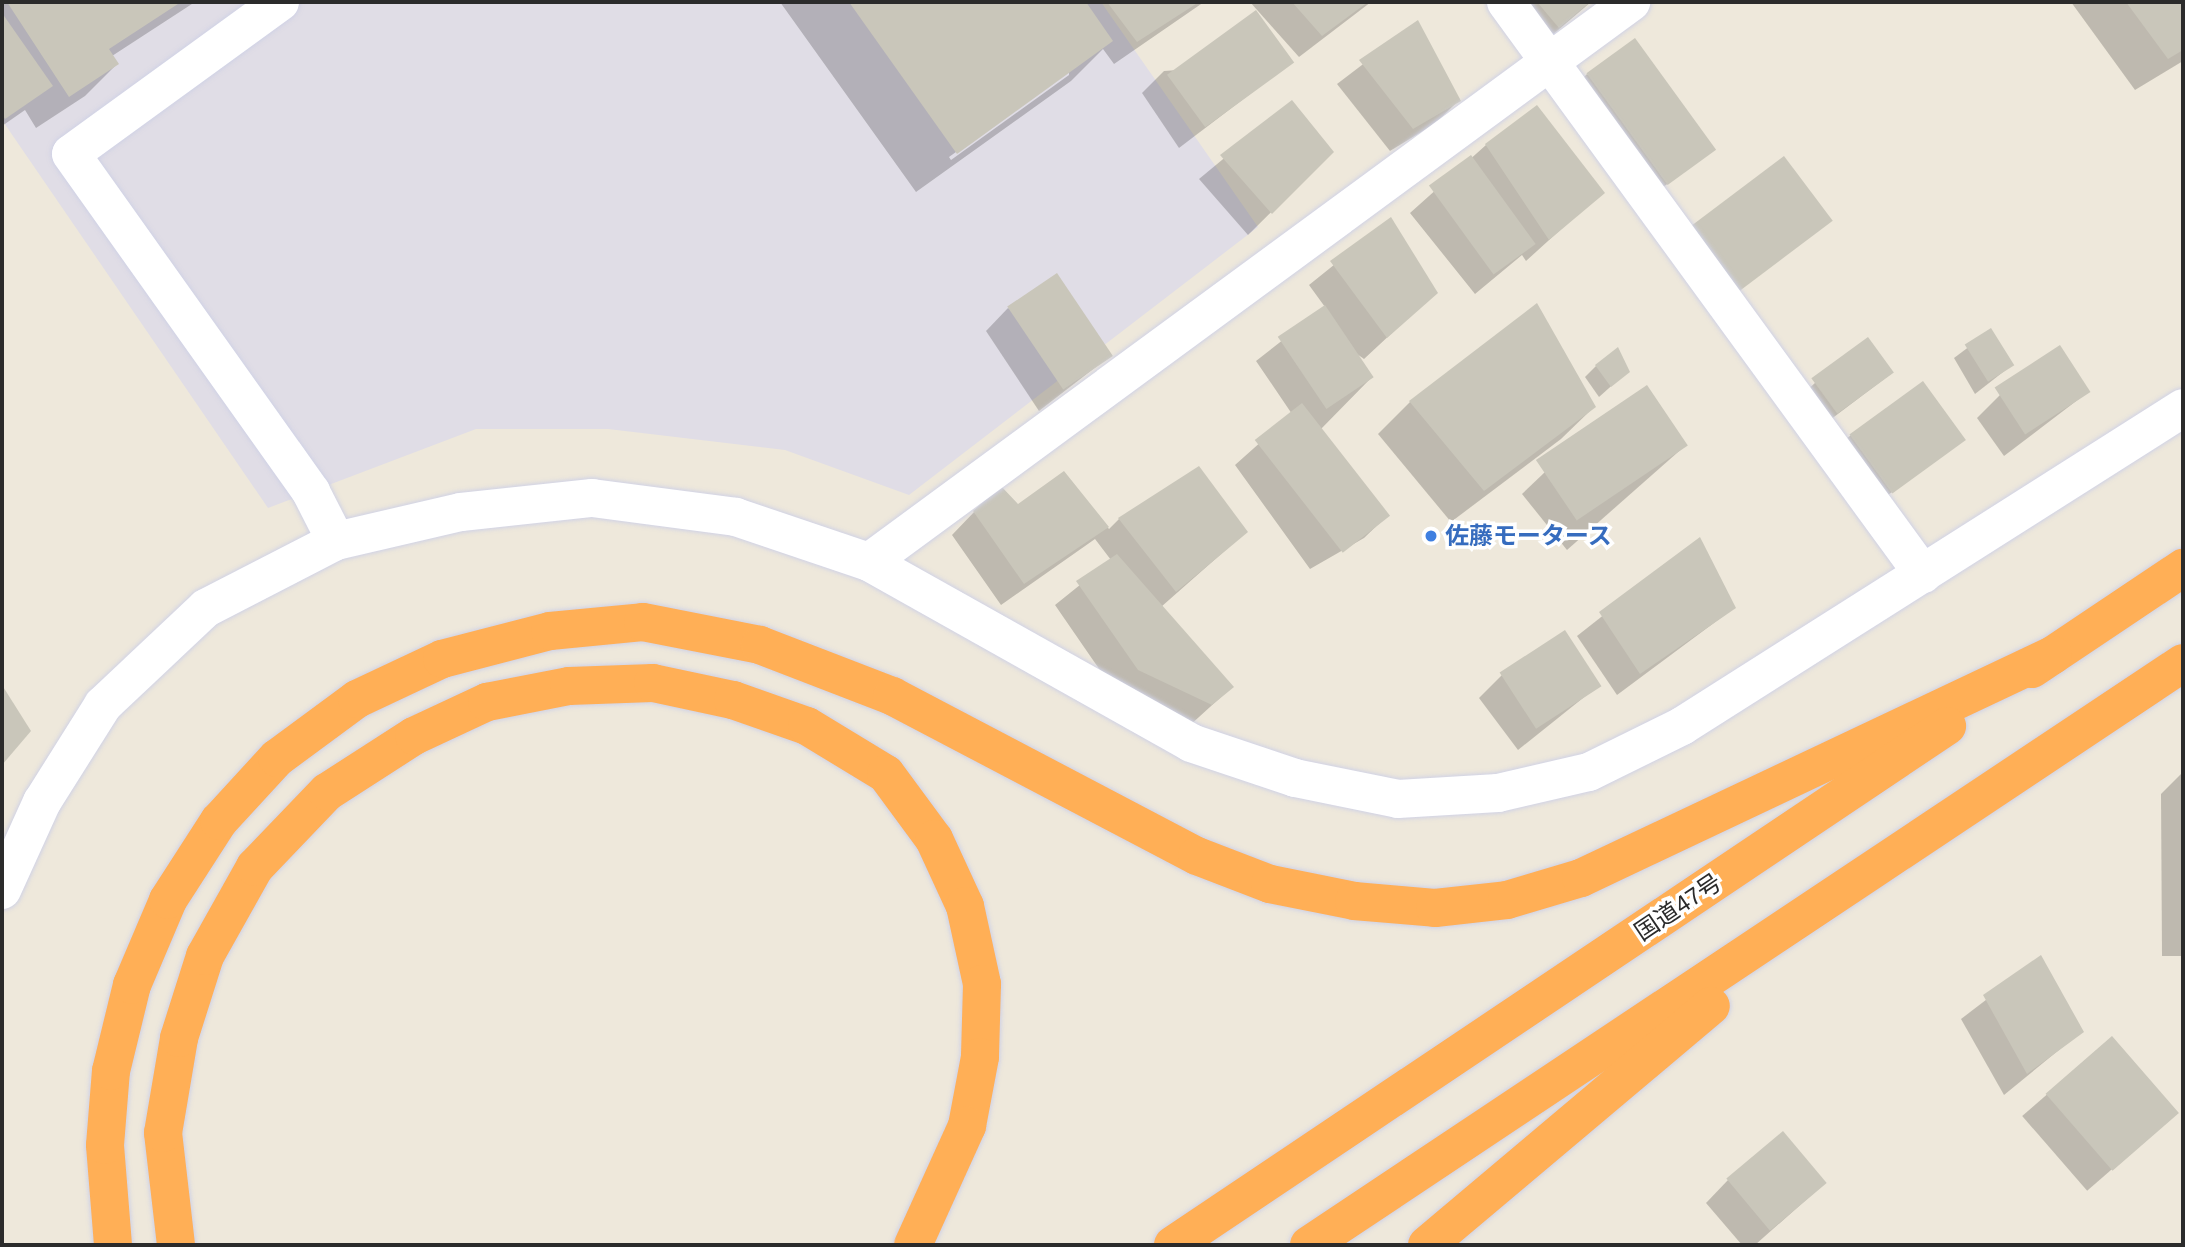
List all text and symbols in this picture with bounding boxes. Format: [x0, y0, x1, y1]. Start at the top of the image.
place label: 佐藤モータース [1445, 522, 1613, 550]
marker: 佐藤モータース [1423, 528, 1439, 544]
street label: 国道47号 [1629, 867, 1727, 947]

